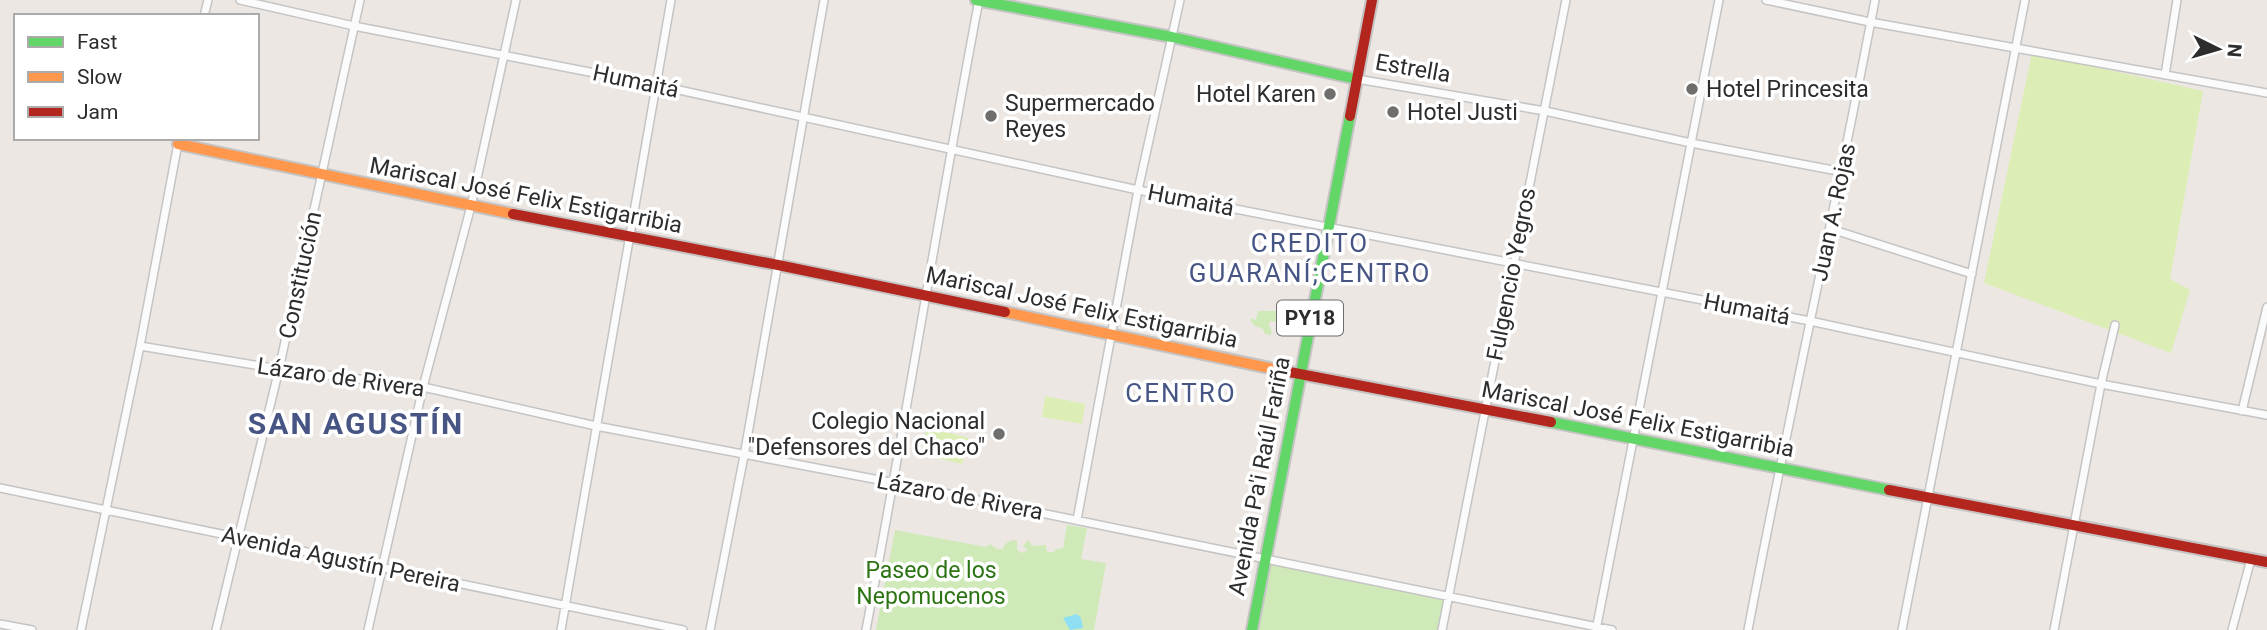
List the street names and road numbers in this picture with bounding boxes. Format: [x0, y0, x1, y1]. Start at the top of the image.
street label: Estrella [1373, 49, 1453, 88]
street label: Humaitá [590, 59, 681, 104]
street label: Juan A. Rojas [1806, 141, 1861, 284]
street label: Mariscal José Felix Estigarribia [367, 152, 685, 239]
street label: Humaitá [1145, 179, 1236, 222]
street label: Fulgencio Yegros [1481, 185, 1542, 363]
street label: Constitución [274, 209, 327, 341]
street label: Mariscal José Felix Estigarribia [924, 261, 1240, 354]
street label: Humaitá [1701, 288, 1792, 331]
road number: PY18 [1277, 300, 1343, 336]
street label: Lázaro de Rivera [255, 352, 426, 403]
street label: Avenida Pa'i Raúl Fariña [1223, 354, 1296, 598]
street label: Mariscal José Felix Estigarribia [1479, 376, 1797, 463]
street label: Lázaro de Rivera [874, 467, 1045, 526]
street label: Avenida Agustín Pereira [219, 521, 463, 598]

